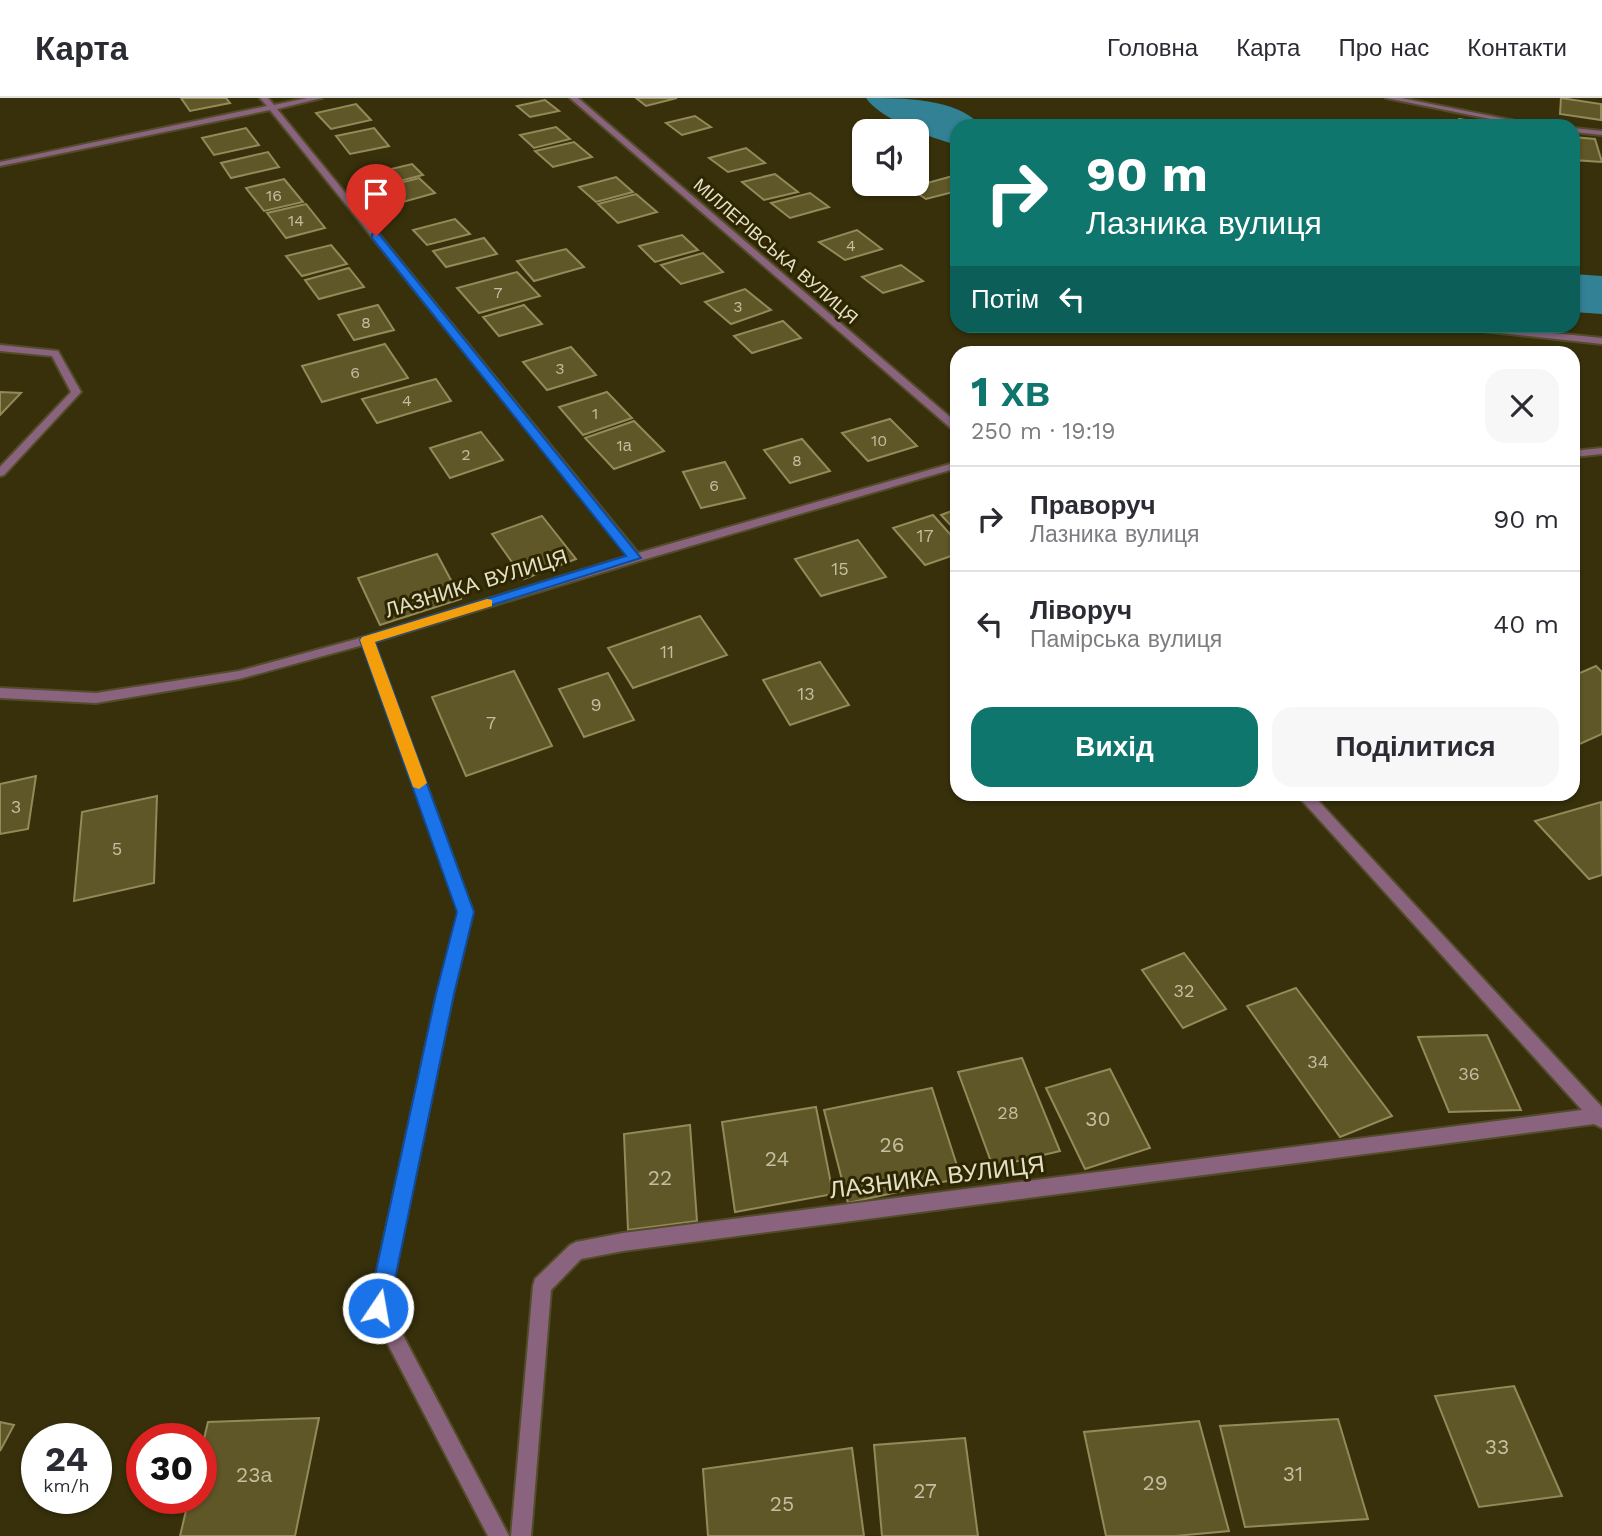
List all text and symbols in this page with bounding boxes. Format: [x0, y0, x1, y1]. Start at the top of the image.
text: Карта [35, 29, 128, 68]
text: Головна [1107, 34, 1198, 62]
text: Карта [1236, 34, 1300, 62]
text: Про нас [1338, 34, 1429, 62]
text: Контакти [1467, 34, 1567, 62]
map controls [852, 119, 929, 196]
button: sound [852, 119, 929, 196]
text: 90 m [1086, 145, 1208, 203]
icon: right [971, 147, 1062, 238]
pin [346, 164, 406, 236]
street label: МІЛЛЕРІВСЬКА ВУЛИЦЯ [690, 174, 862, 328]
icon: arrive [357, 175, 395, 213]
house number: 16 [266, 186, 282, 205]
text: Лазника вулиця [1086, 204, 1322, 242]
house number: 14 [288, 211, 304, 230]
house number: 4 [846, 236, 856, 255]
icon: left [1053, 280, 1091, 318]
house number: 7 [494, 283, 503, 302]
text: Потім [971, 284, 1039, 314]
house number: 3 [733, 297, 743, 316]
house number: 8 [361, 313, 371, 332]
house number: 3 [555, 359, 565, 378]
house number: 6 [350, 363, 360, 382]
text: 1 хв [971, 367, 1050, 416]
button: close [1485, 369, 1559, 443]
house number: 4 [402, 391, 412, 410]
house number: 1 [592, 404, 598, 423]
text: 250 m · 19:19 [971, 418, 1115, 445]
house number: 10 [871, 431, 887, 450]
house number: 1а [616, 436, 632, 455]
house number: 2 [461, 445, 471, 464]
house number: 8 [792, 451, 802, 470]
house number: 6 [709, 476, 719, 495]
text: Праворуч [1030, 490, 1156, 520]
icon: right [971, 500, 1009, 538]
text: 90 m [1493, 504, 1559, 534]
text: Лазника вулиця [1030, 521, 1200, 548]
house number: 17 [916, 525, 934, 546]
street label: ЛАЗНИКА ВУЛИЦЯ [382, 543, 570, 623]
house number: 15 [831, 558, 849, 579]
text: Ліворуч [1030, 595, 1132, 625]
icon: left [971, 605, 1009, 643]
text: 40 m [1493, 609, 1559, 639]
text: Памірська вулиця [1030, 626, 1222, 653]
house number: 11 [660, 641, 674, 662]
house number: 13 [797, 683, 815, 704]
house number: 9 [590, 694, 602, 715]
button: Вихід [971, 707, 1258, 787]
button: Поділитися [1272, 707, 1559, 787]
house number: 7 [486, 712, 496, 733]
house number: 3 [11, 796, 21, 817]
house number: 5 [112, 838, 122, 859]
house number: 32 [1174, 980, 1195, 1001]
house number: 34 [1307, 1051, 1329, 1072]
house number: 36 [1458, 1063, 1480, 1084]
house number: 28 [997, 1102, 1019, 1123]
house number: 30 [1085, 1106, 1111, 1131]
house number: 26 [879, 1132, 905, 1157]
house number: 24 [765, 1146, 789, 1171]
street label: ЛАЗНИКА ВУЛИЦЯ [828, 1150, 1046, 1204]
house number: 22 [648, 1165, 672, 1190]
position arrow [341, 1271, 415, 1345]
speed limit sign: 30 [126, 1423, 217, 1514]
house number: 33 [1485, 1434, 1509, 1459]
text: 24 [45, 1438, 88, 1480]
house number: 31 [1283, 1461, 1303, 1486]
house number: 23а [236, 1462, 272, 1487]
house number: 29 [1142, 1470, 1168, 1495]
text: km/h [43, 1475, 90, 1496]
house number: 27 [913, 1478, 937, 1503]
house number: 25 [770, 1491, 794, 1516]

